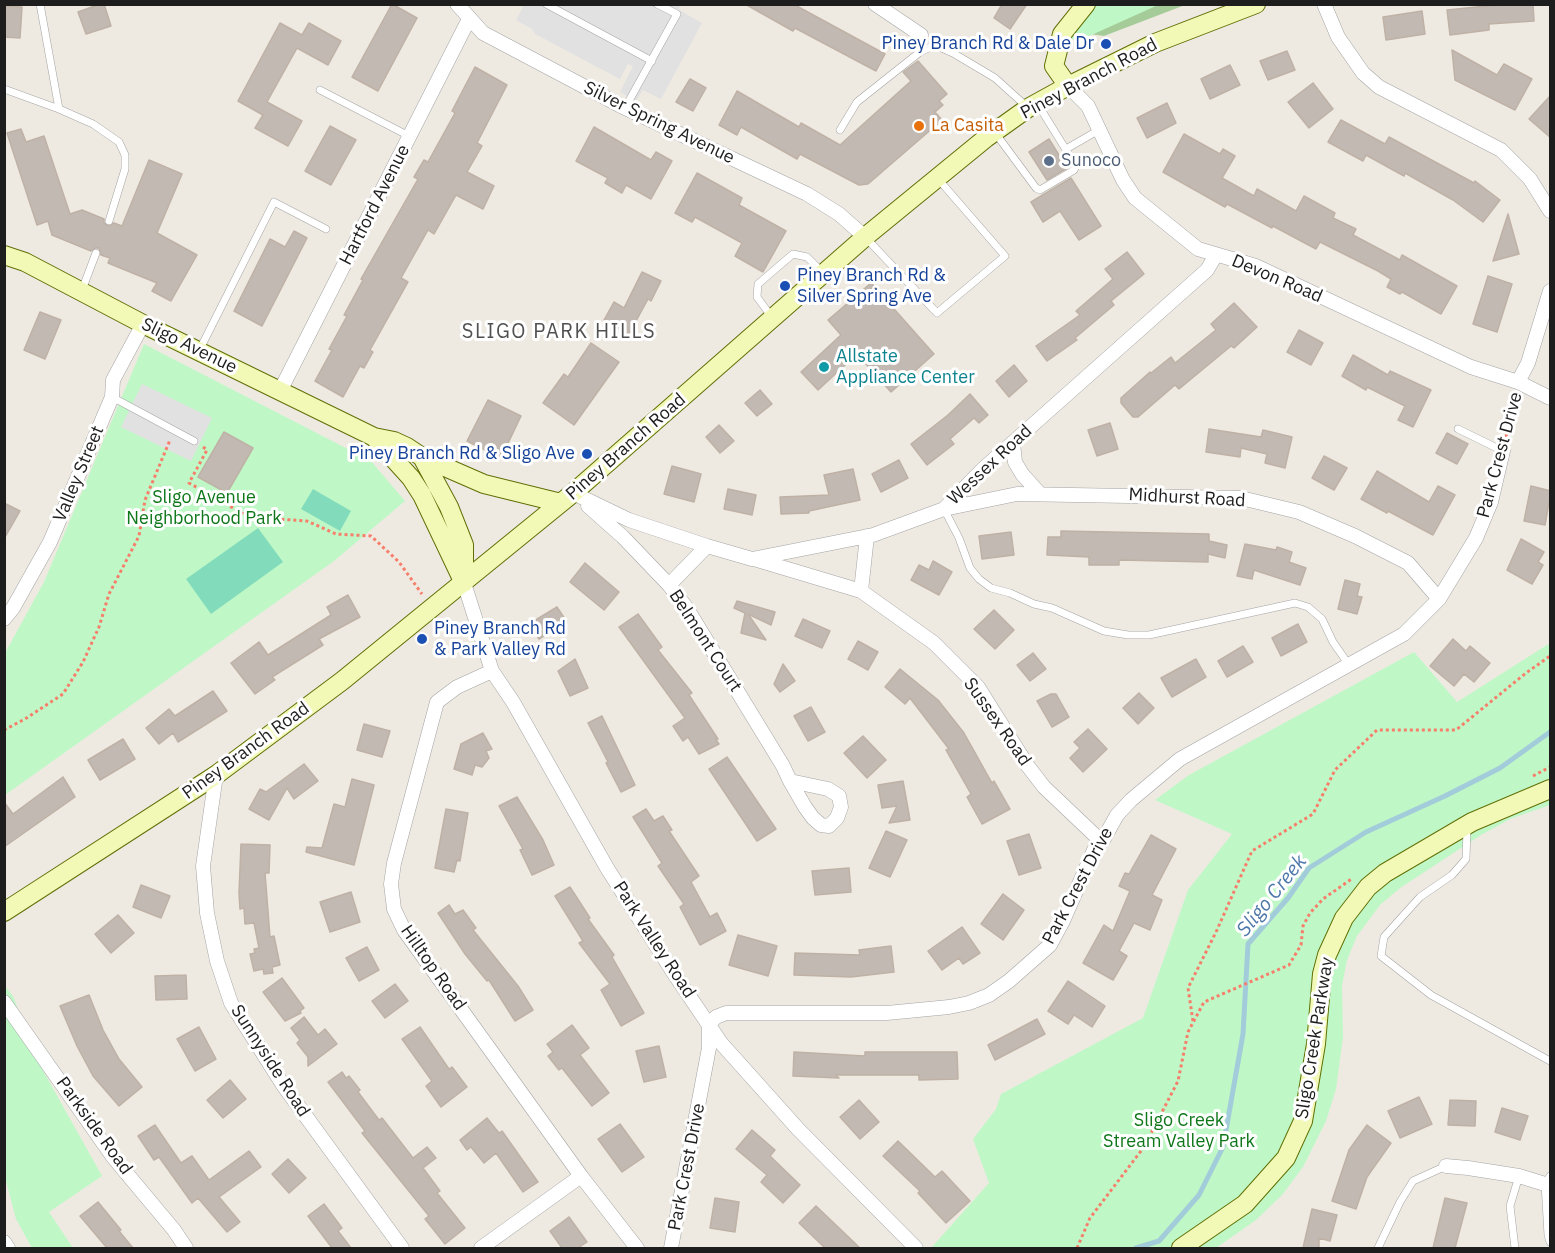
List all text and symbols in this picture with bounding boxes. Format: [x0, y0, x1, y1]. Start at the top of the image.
place label: Piney Branch Rd & Dale Dr [882, 33, 1094, 55]
street label: Piney Branch Road [1017, 34, 1161, 124]
marker: Piney Branch Rd & Dale Dr [1099, 37, 1113, 51]
street label: Silver Spring Avenue [580, 77, 738, 169]
place label: La Casita [931, 115, 1004, 137]
marker: La Casita [912, 119, 926, 133]
street label: Hartford Avenue [335, 141, 415, 269]
place label: Sunoco [1061, 150, 1121, 172]
marker: Sunoco [1042, 154, 1056, 168]
street label: Devon Road [1228, 250, 1326, 308]
place label: Piney Branch Rd & Silver Spring Ave [797, 265, 946, 308]
marker: Piney Branch Rd & Silver Spring Ave [778, 279, 792, 293]
street label: Sligo Avenue [138, 314, 240, 378]
district label: SLIGO PARK HILLS [462, 320, 656, 344]
place label: Allstate Appliance Center [836, 346, 975, 388]
marker: Allstate Appliance Center [817, 360, 831, 374]
street label: Piney Branch Road [562, 389, 690, 505]
street label: Park Crest Drive [1473, 390, 1527, 520]
street label: Wessex Road [943, 420, 1037, 510]
street label: Valley Street [49, 423, 109, 525]
place label: Piney Branch Rd & Sligo Ave [349, 443, 575, 465]
marker: Piney Branch Rd & Sligo Ave [580, 447, 594, 461]
street label: Midhurst Road [1128, 484, 1246, 512]
park label: Sligo Avenue Neighborhood Park [126, 487, 282, 530]
street label: Belmont Court [664, 586, 746, 696]
place label: Piney Branch Rd & Park Valley Rd [434, 618, 566, 660]
marker: Piney Branch Rd & Park Valley Rd [415, 632, 429, 646]
street label: Sussex Road [959, 674, 1035, 770]
street label: Piney Branch Road [178, 698, 314, 804]
street label: Park Crest Drive [1038, 824, 1118, 948]
water label: Sligo Creek [1232, 850, 1312, 942]
street label: Park Valley Road [608, 878, 700, 1002]
street label: Hilltop Road [396, 921, 470, 1015]
street label: Sligo Creek Parkway [1292, 956, 1338, 1120]
street label: Sunnyside Road [226, 1001, 314, 1121]
street label: Parkside Road [51, 1073, 137, 1179]
street label: Park Crest Drive [664, 1102, 710, 1232]
park label: Sligo Creek Stream Valley Park [1103, 1110, 1255, 1152]

